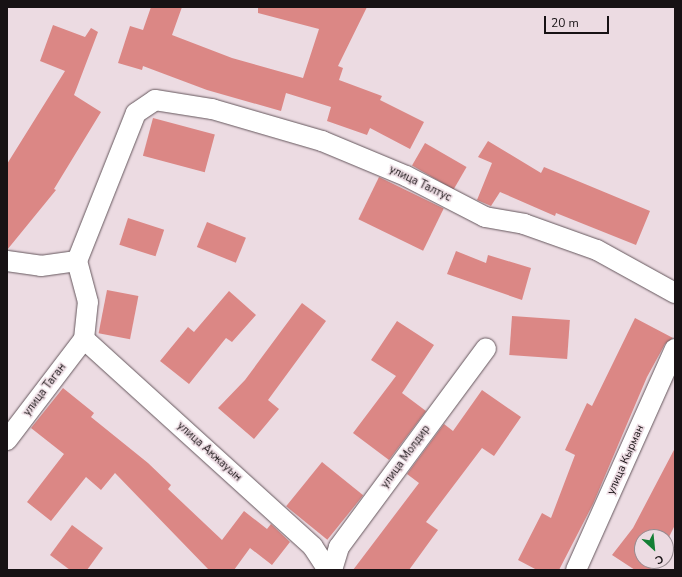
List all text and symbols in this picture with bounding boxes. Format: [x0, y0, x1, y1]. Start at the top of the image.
scale bar [546, 8, 611, 34]
text: 20 m [551, 15, 579, 31]
street label: улица Талтус [387, 163, 453, 205]
street label: улица Таган [21, 361, 69, 419]
street label: улица Акжауын [174, 420, 244, 484]
street label: улица Молдир [379, 423, 433, 491]
street label: улица Кырман [605, 423, 647, 497]
north arrow [634, 529, 674, 569]
text: С [652, 551, 666, 568]

